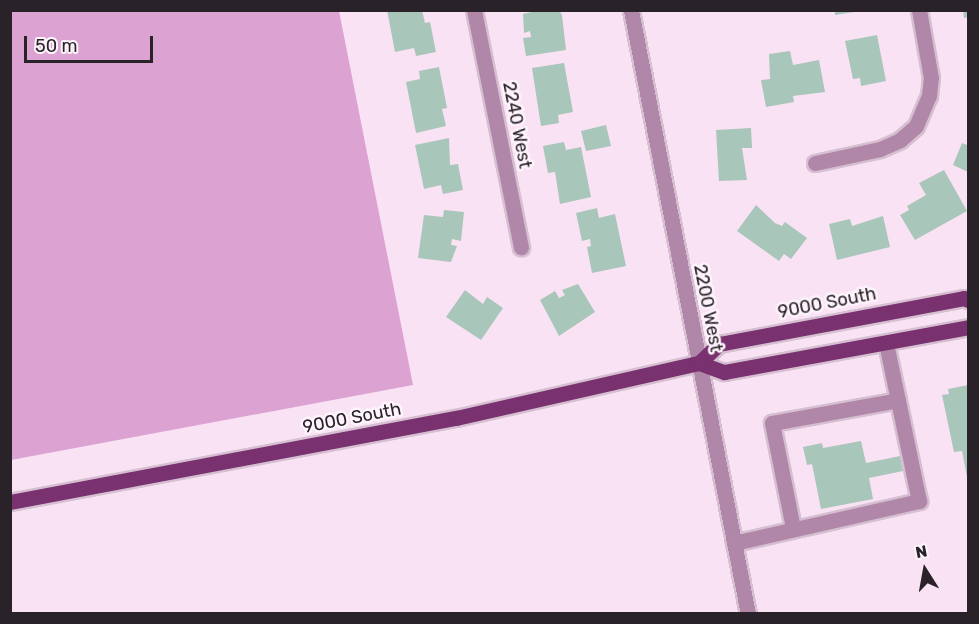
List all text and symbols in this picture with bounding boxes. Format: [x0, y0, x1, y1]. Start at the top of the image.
scale bar [27, 24, 156, 62]
text: 50 m [35, 35, 78, 57]
street label: 2240 West [498, 80, 536, 170]
street label: 2200 West [689, 262, 727, 354]
street label: 9000 South [776, 283, 878, 323]
street label: 9000 South [301, 398, 403, 438]
north arrow [895, 540, 955, 600]
text: N [914, 541, 929, 562]

